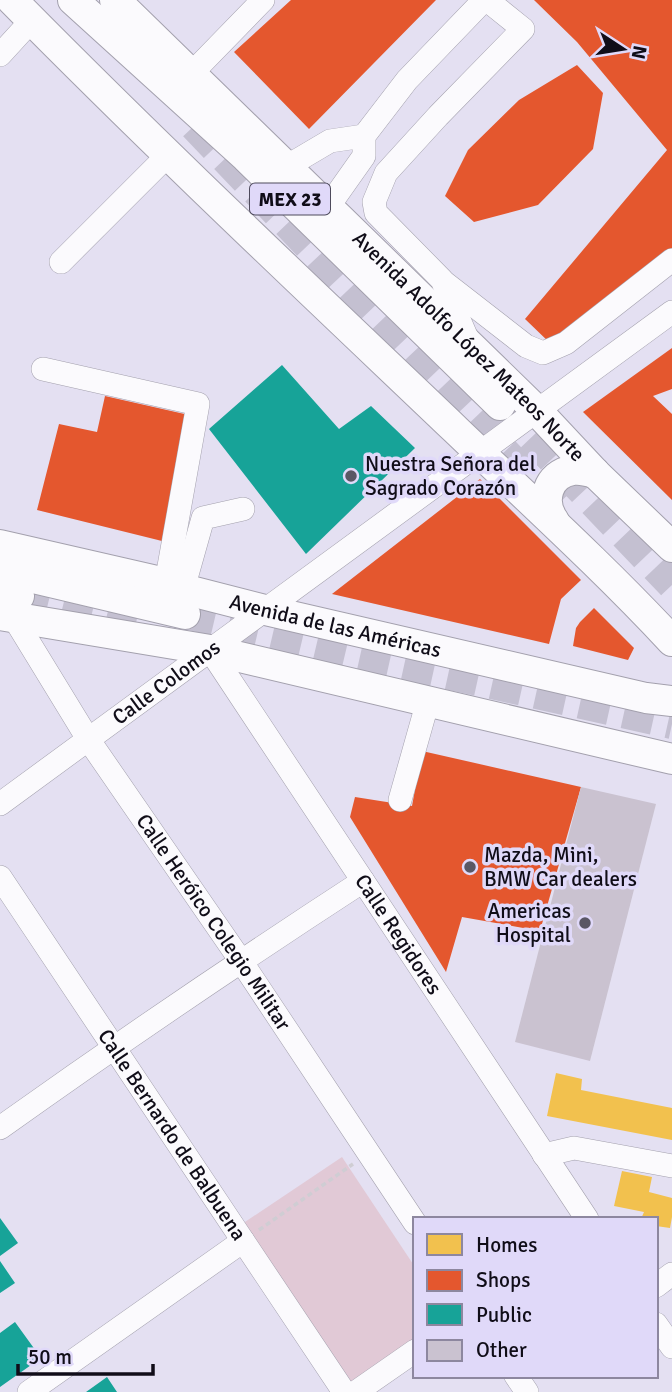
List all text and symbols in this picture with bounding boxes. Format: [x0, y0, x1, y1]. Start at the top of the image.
north arrow [588, 14, 658, 84]
text: N [626, 43, 652, 61]
road number: MEX 23 [250, 183, 330, 214]
street label: Avenida Adolfo López Mateos Norte [347, 225, 591, 467]
place label: Nuestra Señora del Sagrado Corazón [365, 451, 536, 501]
marker: Nuestra Señora del Sagrado Corazón [343, 468, 359, 484]
street label: Avenida de las Américas [227, 588, 444, 663]
street label: Calle Colomos [107, 634, 225, 730]
street label: Calle Heróico Colegio Militar [131, 809, 297, 1036]
place label: Mazda, Mini, BMW Car dealers [484, 842, 637, 892]
marker: Mazda, Mini, BMW Car dealers [462, 859, 478, 875]
street label: Calle Regidores [349, 869, 448, 999]
place label: Americas Hospital [487, 898, 571, 948]
marker: Americas Hospital [577, 915, 593, 931]
street label: Calle Bernardo de Balbuena [92, 1024, 252, 1245]
legend [413, 1217, 658, 1378]
text: Homes [476, 1232, 538, 1258]
text: Shops [476, 1267, 530, 1293]
text: Public [476, 1302, 532, 1328]
scale bar [18, 1332, 152, 1376]
text: Other [476, 1337, 527, 1363]
text: 50 m [28, 1344, 72, 1370]

